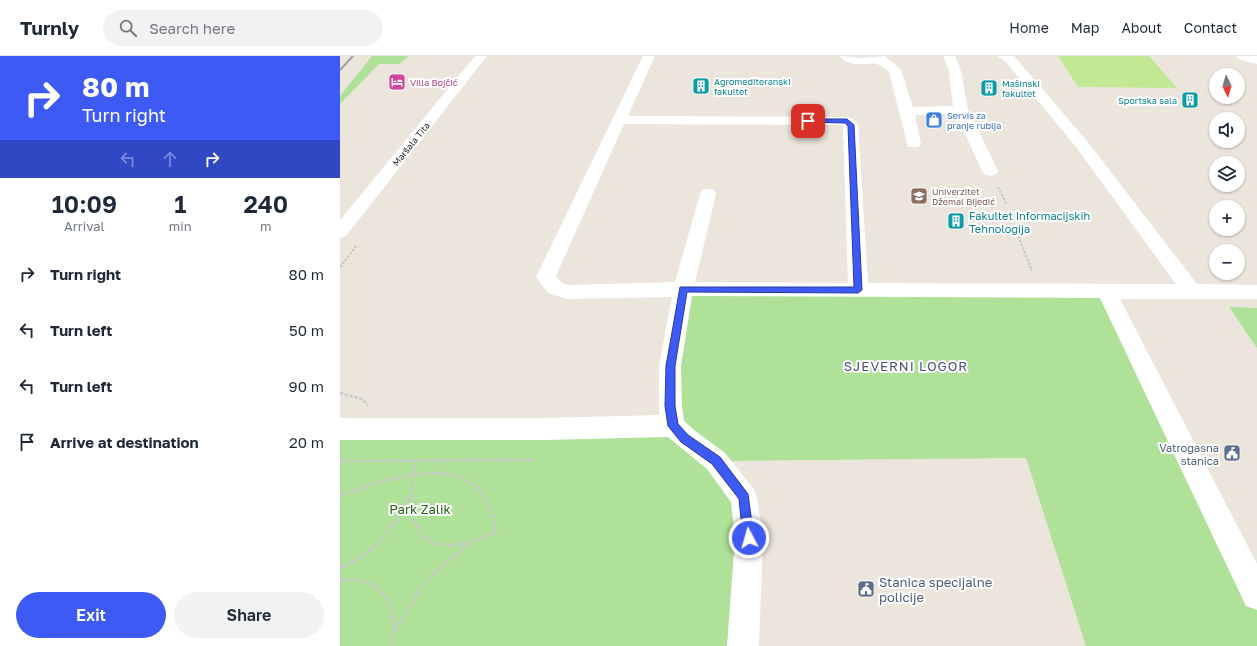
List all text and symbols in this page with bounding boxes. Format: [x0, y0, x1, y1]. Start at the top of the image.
search box [103, 10, 383, 46]
text: Turnly [20, 16, 79, 39]
icon: search [117, 17, 139, 39]
text: Search here [149, 19, 235, 37]
text: Home [1009, 19, 1049, 36]
text: Map [1071, 19, 1099, 36]
text: About [1121, 19, 1162, 36]
text: Contact [1184, 19, 1237, 36]
north arrow [1209, 68, 1245, 104]
map controls [1209, 68, 1245, 280]
text: 80 m [82, 70, 150, 103]
icon: right [16, 72, 68, 124]
hotel icon: Villa Bojčić [387, 72, 407, 92]
building icon: Agromediteranski fakultet [691, 76, 711, 96]
place label: Agromediteranski fakultet [714, 76, 791, 97]
place label: Villa Bojčić [410, 77, 458, 88]
building icon: Mašinski fakultet [979, 78, 999, 98]
place label: Mašinski fakultet [1002, 78, 1040, 99]
building icon: Sportska sala [1180, 90, 1200, 110]
place label: Sportska sala [1118, 95, 1177, 106]
text: Turn right [82, 104, 166, 126]
pin [791, 104, 825, 138]
icon: arrive [797, 110, 819, 132]
shop icon: Servis za pranje rublja [924, 110, 944, 130]
place label: Servis za pranje rublja [947, 110, 1001, 131]
button: sound [1209, 112, 1245, 148]
street label: Maršala Tita [390, 120, 432, 168]
icon: left [117, 148, 139, 170]
icon: ahead [159, 148, 181, 170]
icon: right [201, 148, 223, 170]
button: layers [1209, 156, 1245, 192]
school or university icon: Univerzitet Džemal Bijedić [909, 186, 929, 206]
place label: Univerzitet Džemal Bijedić [932, 186, 995, 207]
text: 10:09 [52, 189, 117, 218]
text: 1 [174, 189, 186, 218]
text: 240 [243, 189, 288, 218]
button: + [1209, 200, 1245, 236]
place label: Fakultet Informacijskih Tehnologija [969, 209, 1090, 235]
building icon: Fakultet Informacijskih Tehnologija [946, 211, 966, 231]
text: Arrival [64, 218, 105, 234]
text: min [169, 218, 192, 234]
text: m [260, 218, 272, 234]
button: − [1209, 244, 1245, 280]
icon: right [16, 263, 38, 285]
text: Turn right [50, 265, 121, 283]
text: 80 m [289, 265, 324, 283]
icon: left [16, 319, 38, 341]
text: Turn left [50, 321, 112, 339]
text: 50 m [289, 321, 324, 339]
district label: SJEVERNI LOGOR [844, 358, 968, 374]
icon: left [16, 375, 38, 397]
text: Turn left [50, 377, 112, 395]
text: 90 m [289, 377, 324, 395]
icon: arrive [16, 431, 38, 453]
text: Arrive at destination [50, 433, 199, 451]
text: 20 m [289, 433, 324, 451]
place label: Vatrogasna stanica [1159, 441, 1219, 467]
public building icon: Vatrogasna stanica [1222, 443, 1242, 463]
park label: Park Zalik [389, 501, 451, 517]
position arrow [728, 517, 770, 559]
place label: Stanica specijalne policije [879, 574, 992, 605]
public building icon: Stanica specijalne policije [856, 579, 876, 599]
button: Exit [16, 592, 166, 638]
button: Share [174, 592, 324, 638]

